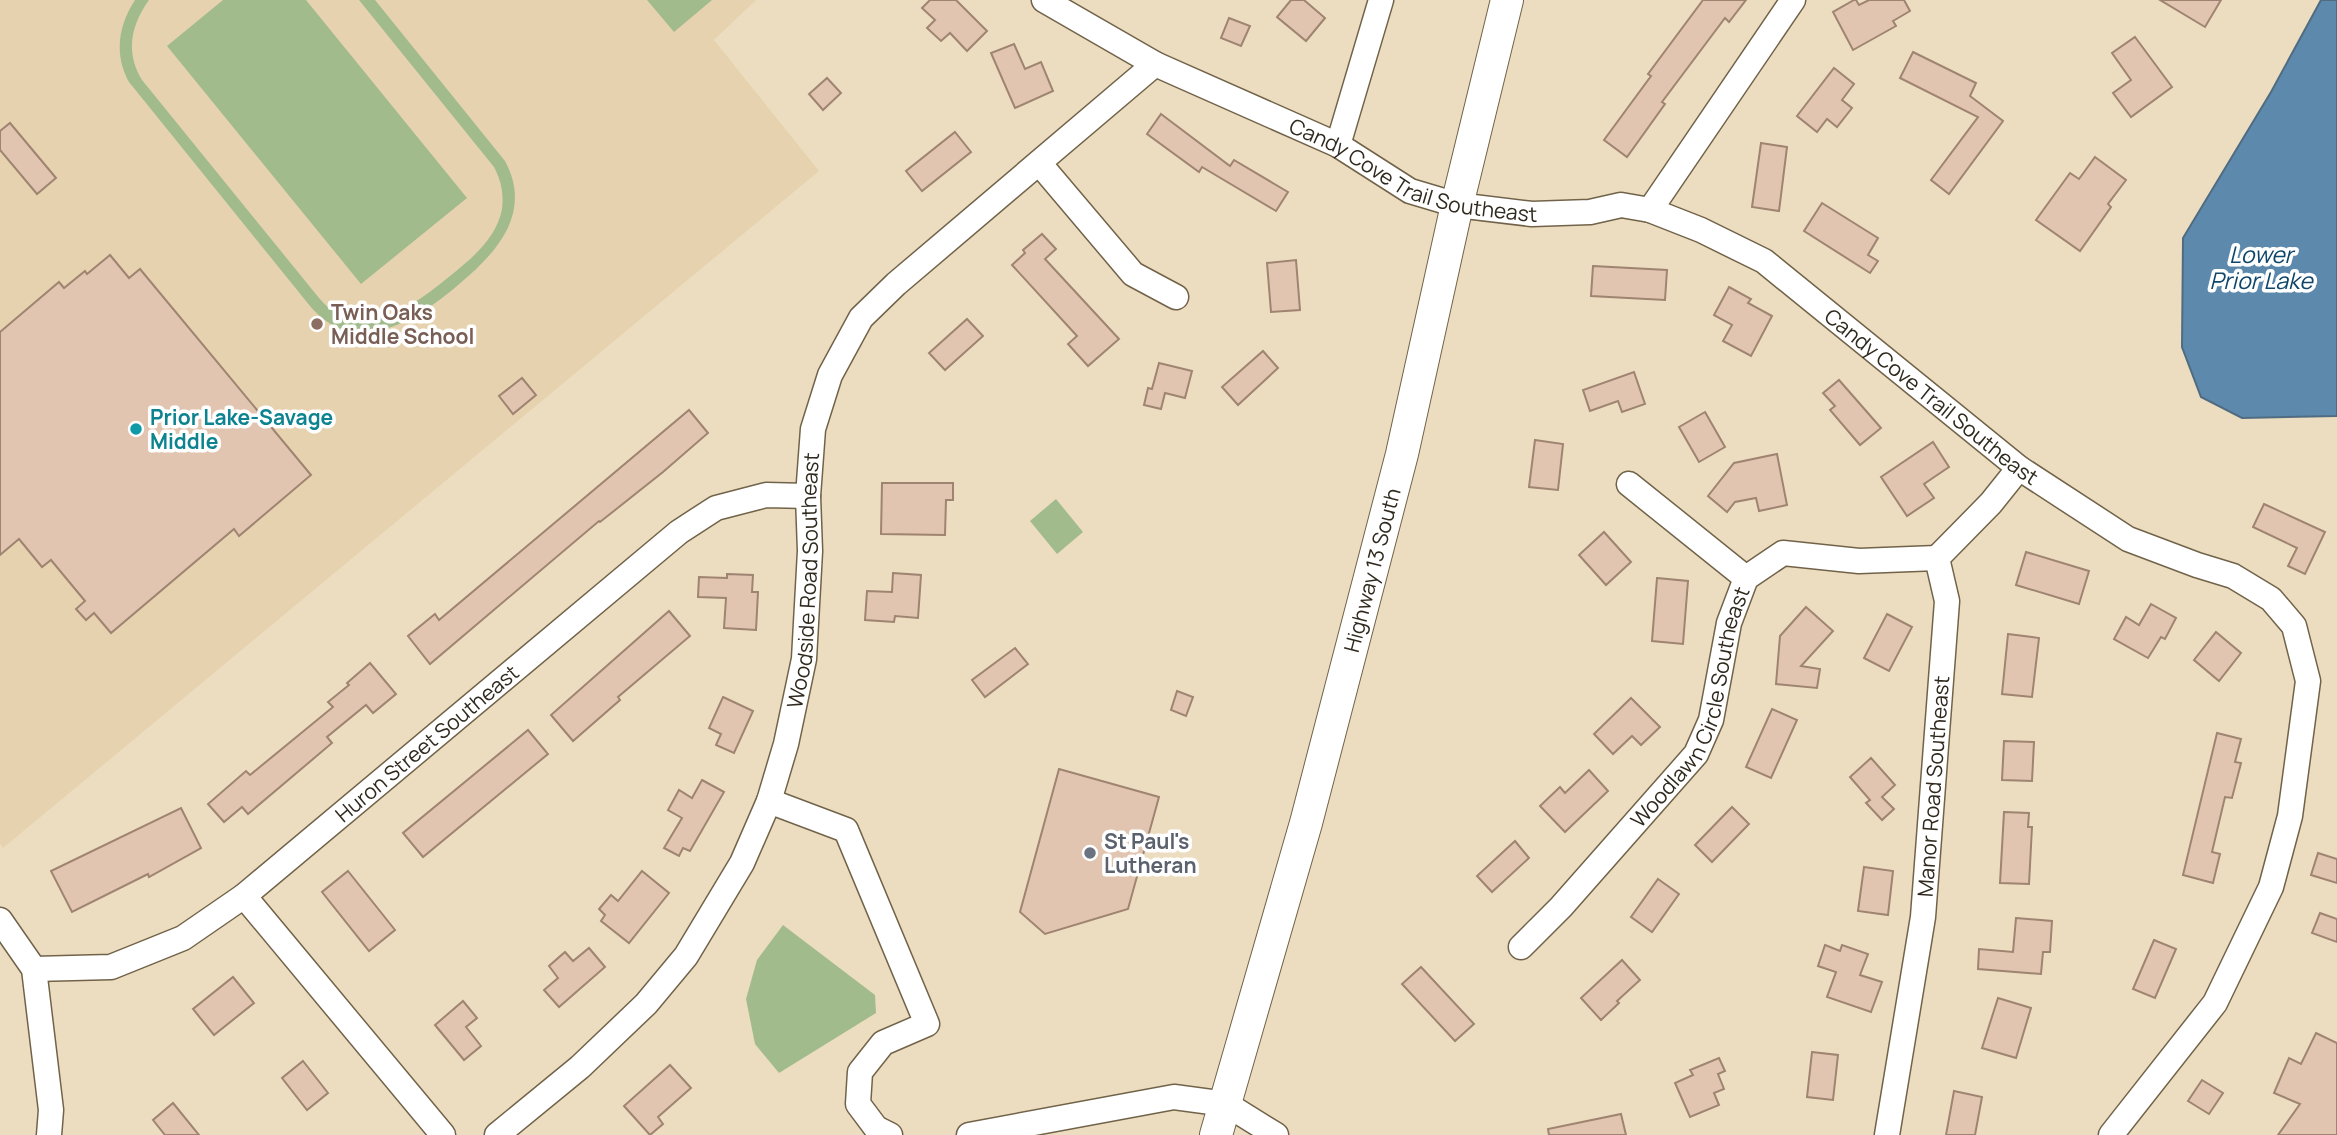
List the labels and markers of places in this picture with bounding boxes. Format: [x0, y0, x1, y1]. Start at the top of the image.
place label: Twin Oaks Middle School [331, 298, 474, 350]
marker: Twin Oaks Middle School [309, 316, 325, 332]
place label: Prior Lake-Savage Middle [150, 403, 333, 455]
marker: Prior Lake-Savage Middle [128, 421, 144, 437]
place label: St Paul's Lutheran [1104, 827, 1197, 879]
marker: St Paul's Lutheran [1082, 845, 1098, 861]

